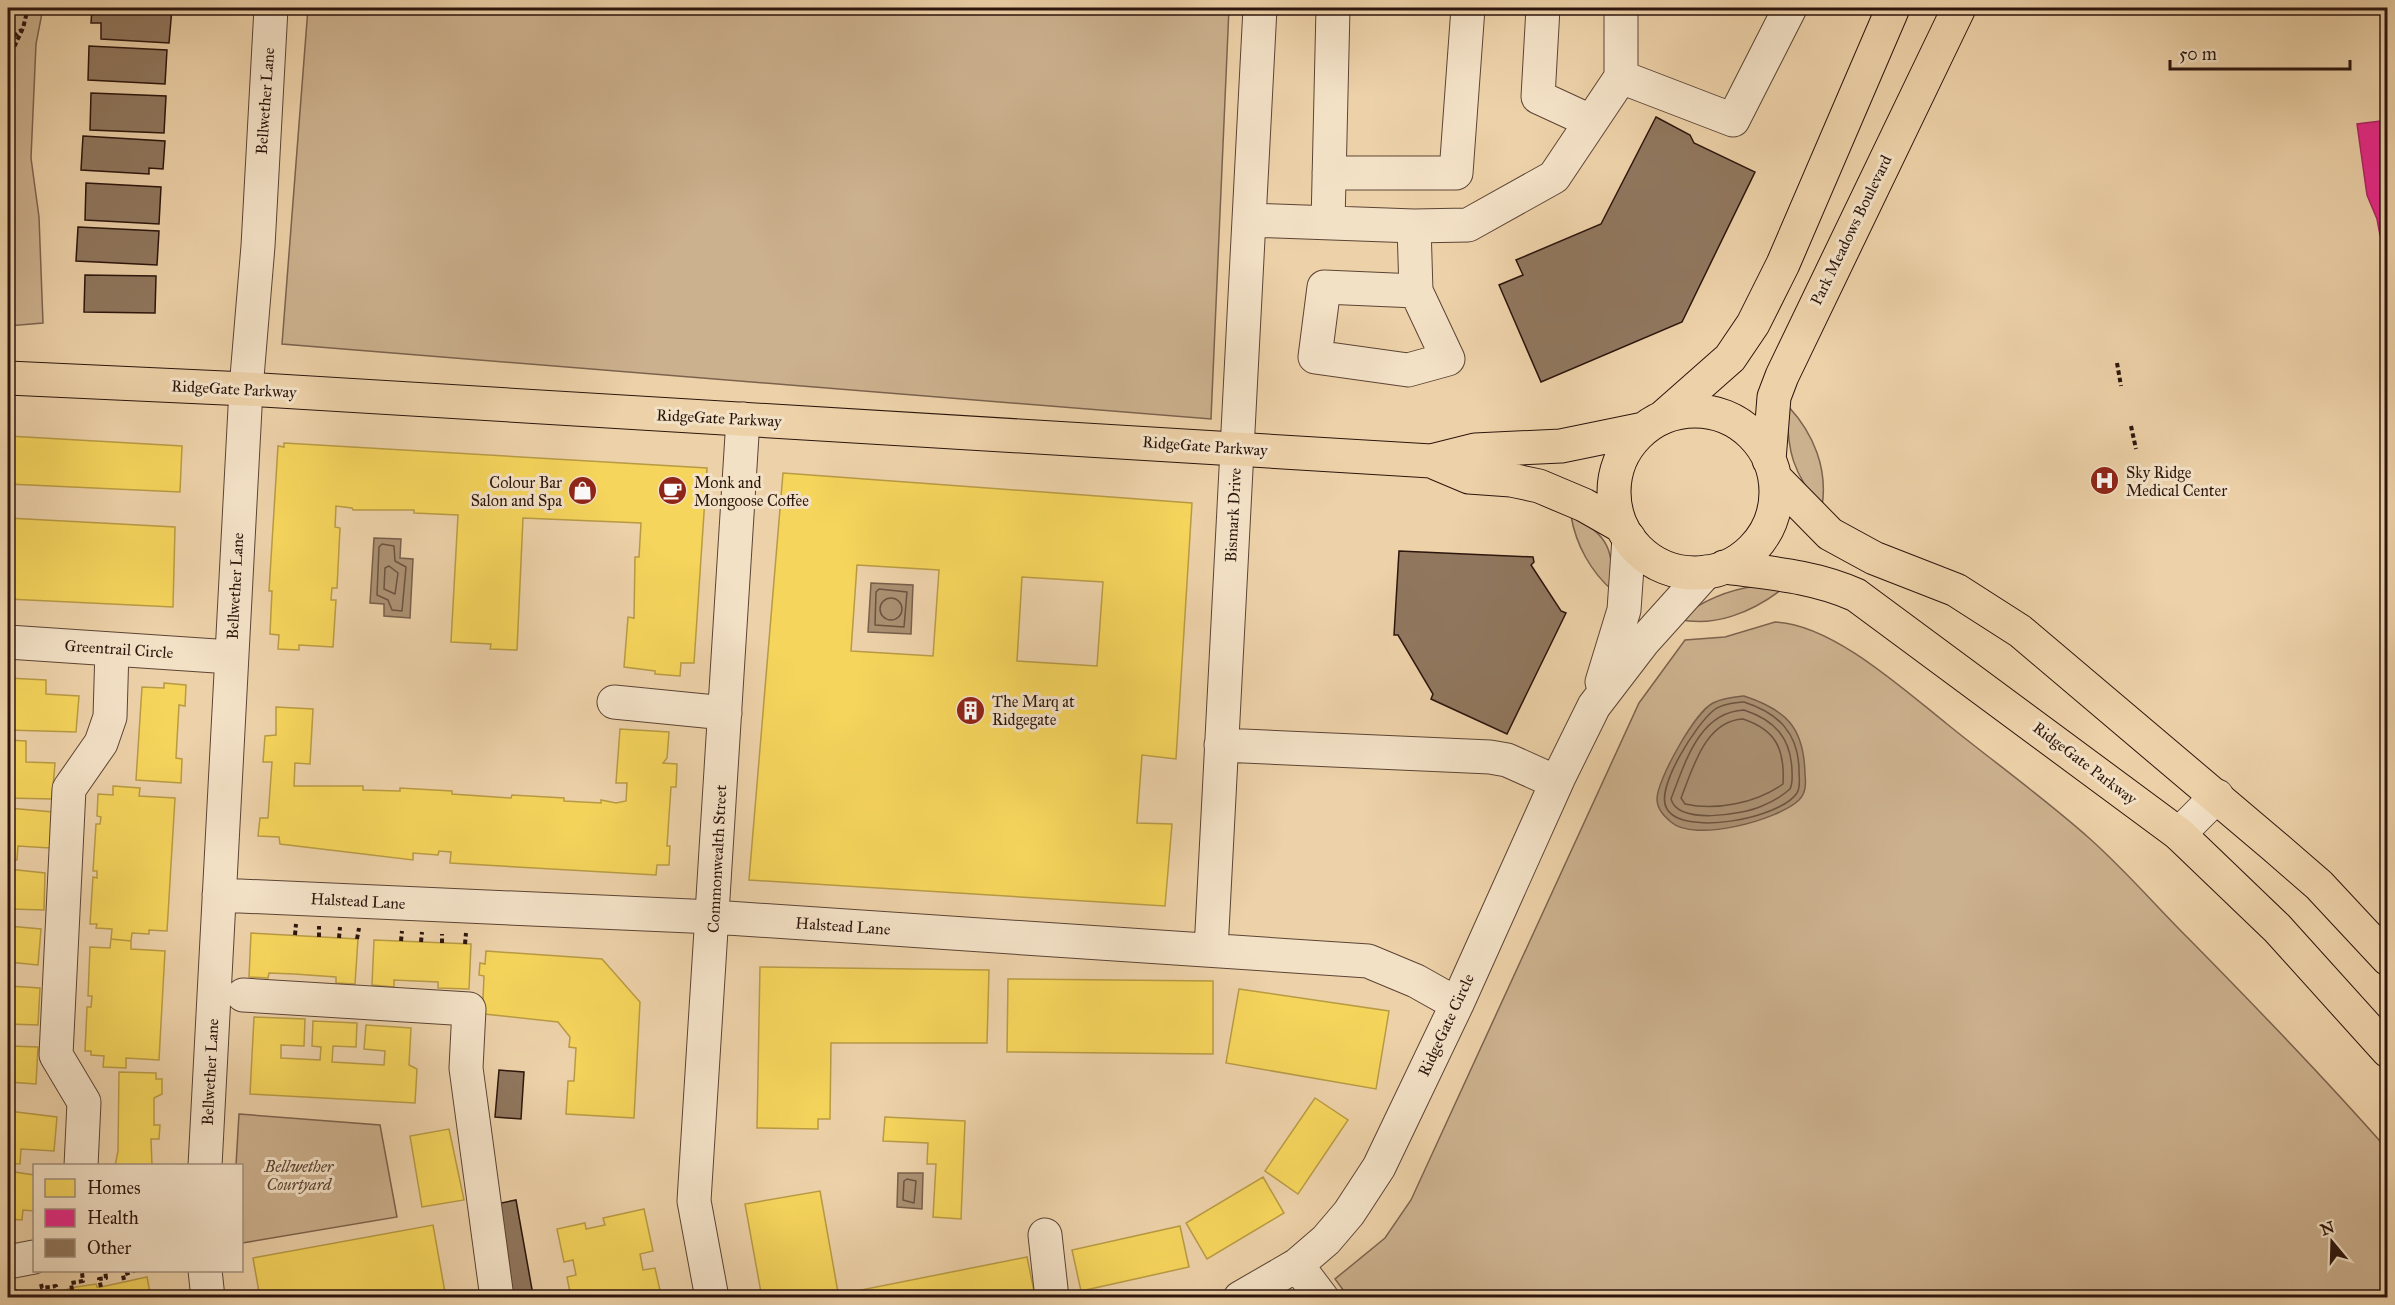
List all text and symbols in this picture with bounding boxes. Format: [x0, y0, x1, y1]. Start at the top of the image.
scale bar [2170, 33, 2350, 71]
text: 50 m [2179, 43, 2217, 65]
street label: Bellwether Lane [252, 47, 278, 155]
street label: Park Meadows Boulevard [1806, 152, 1896, 308]
street label: RidgeGate Parkway [171, 376, 298, 403]
street label: RidgeGate Parkway [656, 405, 783, 432]
street label: RidgeGate Parkway [1142, 432, 1269, 461]
place label: Sky Ridge Medical Center [2126, 463, 2227, 500]
hospital icon: Sky Ridge Medical Center [2089, 465, 2121, 497]
street label: Bismark Drive [1221, 467, 1245, 563]
place label: Colour Bar Salon and Spa [471, 473, 562, 510]
place label: Monk and Mongoose Coffee [694, 473, 809, 511]
shop icon: Colour Bar Salon and Spa [567, 475, 599, 507]
cafe icon: Monk and Mongoose Coffee [657, 475, 689, 507]
street label: Bellwether Lane [223, 532, 247, 640]
street label: Greentrail Circle [64, 636, 174, 662]
place label: The Marq at Ridgegate [992, 692, 1075, 730]
building icon: The Marq at Ridgegate [955, 694, 987, 726]
street label: RidgeGate Parkway [2029, 718, 2141, 809]
street label: Commonwealth Street [704, 784, 730, 934]
street label: Halstead Lane [310, 889, 406, 913]
street label: Halstead Lane [795, 913, 891, 939]
street label: RidgeGate Circle [1414, 970, 1479, 1080]
street label: Bellwether Lane [198, 1018, 222, 1126]
park label: Bellwether Courtyard [264, 1157, 335, 1194]
legend [33, 1164, 243, 1272]
text: Homes [87, 1177, 141, 1199]
text: Health [87, 1207, 139, 1229]
north arrow [2302, 1212, 2362, 1272]
text: N [2318, 1217, 2337, 1239]
text: Other [87, 1237, 132, 1259]

